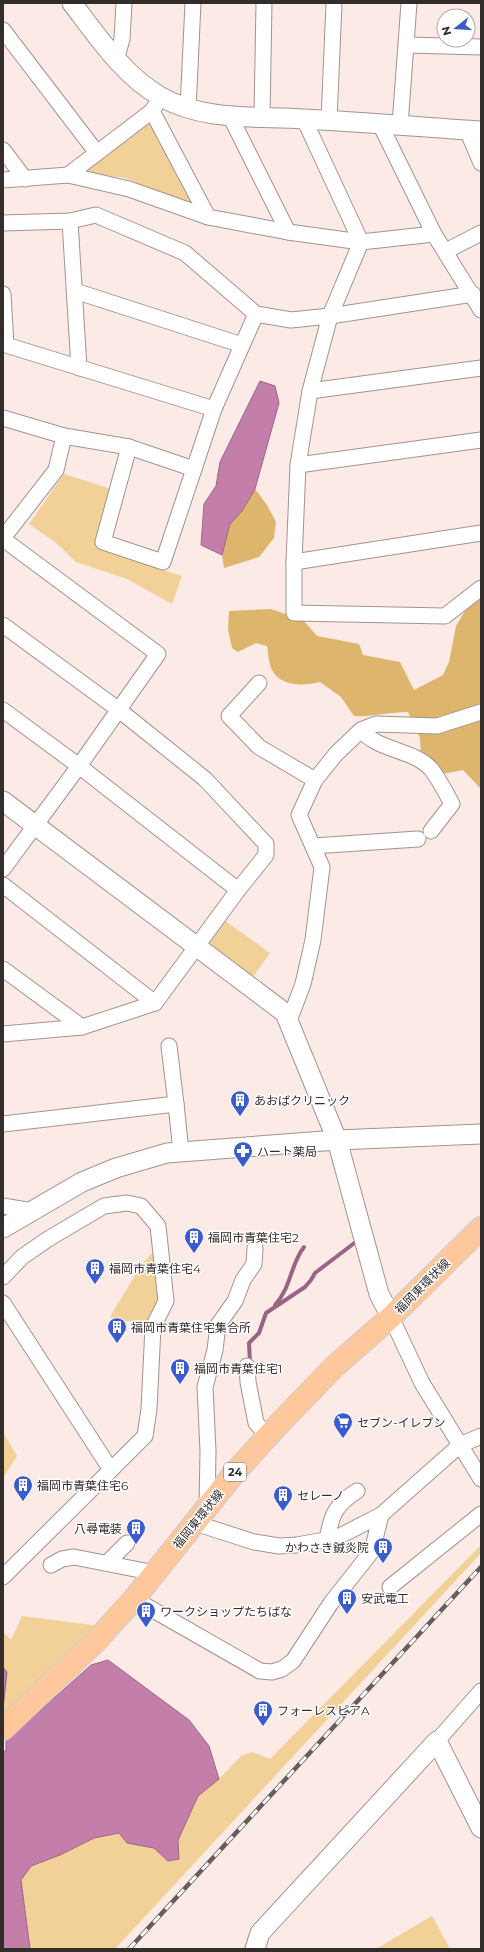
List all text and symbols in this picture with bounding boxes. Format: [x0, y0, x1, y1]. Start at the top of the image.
north arrow [436, 8, 476, 48]
text: N [438, 25, 454, 37]
building icon: あおばクリニック [229, 1089, 251, 1117]
place label: あおばクリニック [254, 1093, 350, 1108]
pharmacy icon: ハート薬局 [232, 1140, 254, 1168]
place label: ハート薬局 [257, 1144, 317, 1159]
building icon: 福岡市青葉住宅2 [183, 1226, 205, 1254]
place label: 福岡市青葉住宅2 [208, 1230, 299, 1245]
street label: 福岡東環状線 [391, 1255, 453, 1317]
building icon: 福岡市青葉住宅4 [84, 1257, 106, 1285]
place label: 福岡市青葉住宅4 [109, 1261, 201, 1276]
building icon: 福岡市青葉住宅集合所 [106, 1316, 128, 1344]
place label: 福岡市青葉住宅集合所 [131, 1320, 251, 1335]
building icon: 福岡市青葉住宅1 [169, 1357, 191, 1385]
place label: 福岡市青葉住宅1 [194, 1361, 282, 1376]
supermarket icon: セブン-イレブン [332, 1411, 354, 1439]
place label: セブン-イレブン [357, 1415, 446, 1430]
road number: 24 [224, 1463, 246, 1481]
building icon: 福岡市青葉住宅6 [12, 1474, 34, 1502]
place label: 福岡市青葉住宅6 [37, 1478, 128, 1493]
building icon: セレーノ [272, 1484, 294, 1512]
street label: 福岡東環状線 [170, 1486, 226, 1552]
place label: セレーノ [297, 1488, 344, 1503]
building icon: 八尋電装 [125, 1517, 147, 1545]
place label: 八尋電装 [74, 1521, 122, 1536]
building icon: かわさき鍼炎院 [372, 1536, 394, 1564]
place label: かわさき鍼炎院 [285, 1540, 369, 1555]
building icon: 安武電工 [336, 1587, 358, 1615]
place label: 安武電工 [361, 1591, 409, 1606]
building icon: ワークショップたちばな [135, 1600, 157, 1628]
place label: ワークショップたちばな [160, 1604, 292, 1619]
building icon: フォーレスピアA [252, 1699, 274, 1727]
place label: フォーレスピアA [277, 1703, 370, 1718]

